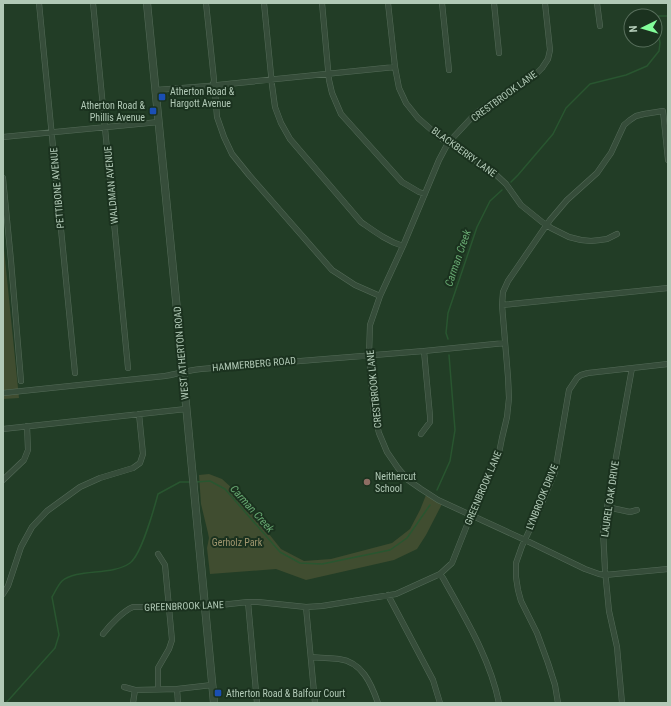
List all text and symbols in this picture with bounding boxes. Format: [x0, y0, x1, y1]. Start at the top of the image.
north arrow [623, 8, 663, 48]
text: N [627, 25, 640, 33]
street label: CRESTBROOK LANE [469, 68, 539, 124]
place label: Atherton Road & Hargott Avenue [170, 86, 235, 109]
marker: Atherton Road & Hargott Avenue [157, 92, 167, 102]
place label: Atherton Road & Phillis Avenue [81, 100, 146, 123]
marker: Atherton Road & Phillis Avenue [148, 106, 158, 116]
street label: BLACKBERRY LANE [430, 125, 499, 179]
street label: WALDMAN AVENUE [102, 146, 120, 224]
street label: PETTIBONE AVENUE [48, 147, 66, 229]
water label: Carman Creek [442, 228, 474, 288]
street label: WEST ATHERTON ROAD [171, 306, 191, 400]
street label: CRESTBROOK LANE [364, 349, 384, 429]
street label: HAMMERBERG ROAD [212, 355, 297, 373]
street label: GREENBROOK LANE [462, 449, 504, 527]
street label: LAUREL OAK DRIVE [599, 460, 621, 538]
street label: LYNBROOK DRIVE [524, 463, 560, 531]
place label: Neithercut School [375, 471, 416, 494]
marker: Neithercut School [362, 477, 372, 487]
water label: Carman Creek [227, 483, 277, 536]
park label: Gerholz Park [212, 537, 263, 548]
street label: GREENBROOK LANE [144, 599, 224, 613]
marker: Atherton Road & Balfour Court [213, 688, 223, 698]
place label: Atherton Road & Balfour Court [226, 688, 345, 699]

